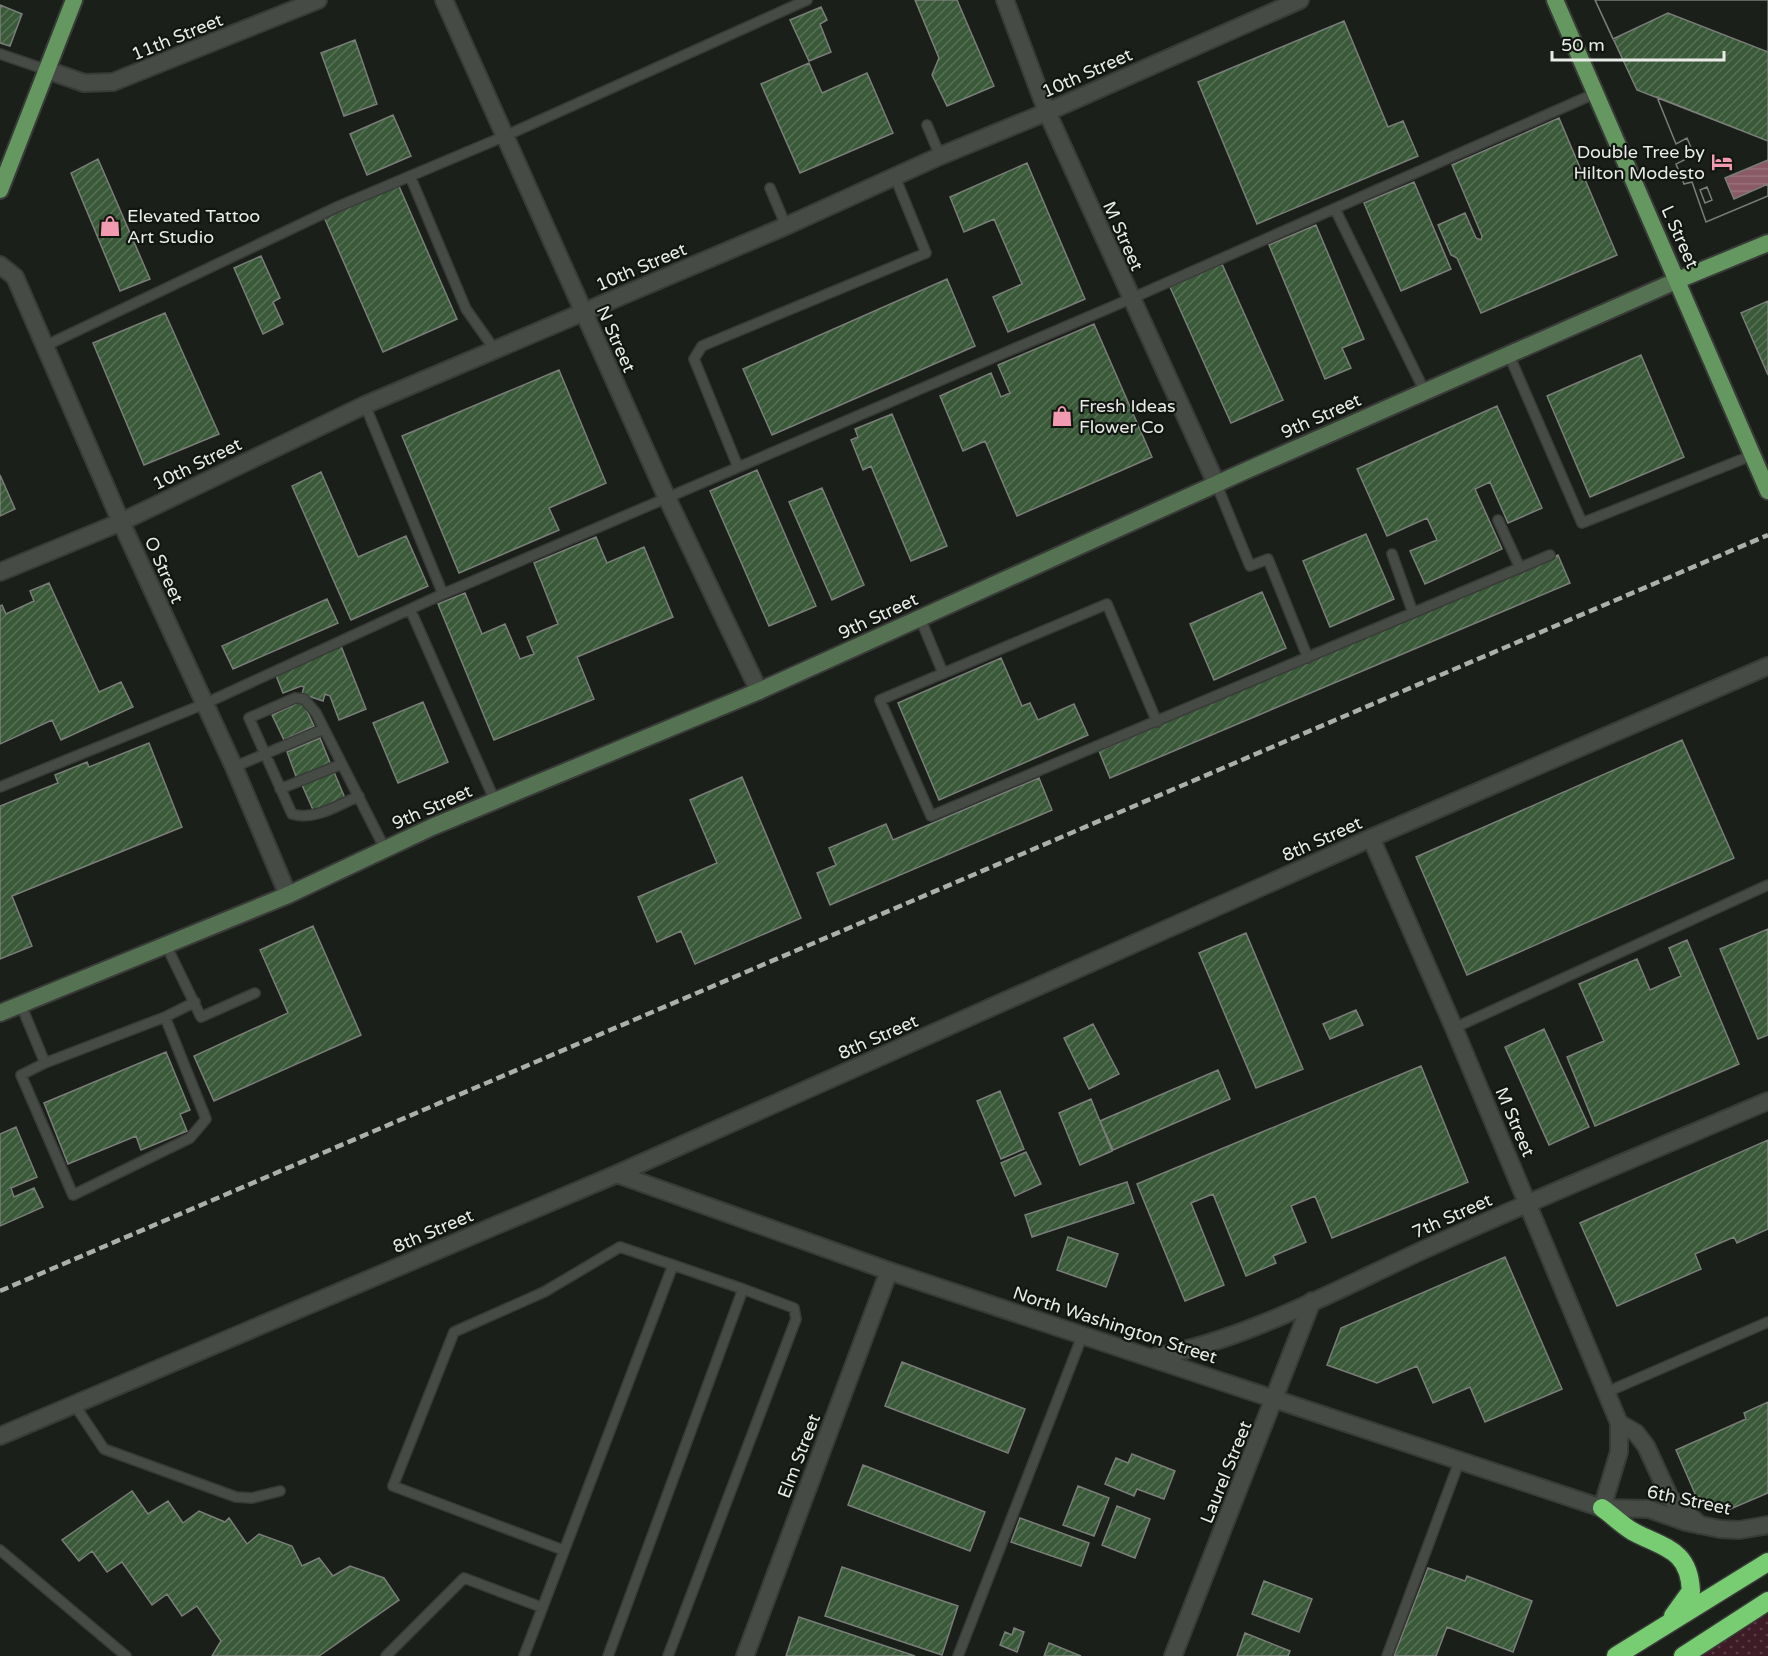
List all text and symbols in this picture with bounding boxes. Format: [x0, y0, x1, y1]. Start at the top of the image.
street label: 11th Street [128, 9, 226, 65]
scale bar [1552, 24, 1724, 62]
text: 50 m [1561, 34, 1605, 56]
street label: 10th Street [1038, 43, 1136, 103]
place label: Double Tree by Hilton Modesto [1573, 141, 1705, 184]
hotel icon: Double Tree by Hilton Modesto [1710, 150, 1734, 174]
street label: M Street [1098, 198, 1148, 274]
street label: L Street [1656, 202, 1704, 272]
place label: Elevated Tattoo Art Studio [127, 205, 260, 248]
shop icon: Elevated Tattoo Art Studio [98, 214, 122, 238]
street label: 10th Street [592, 238, 690, 296]
street label: N Street [592, 302, 640, 376]
street label: 9th Street [1278, 389, 1365, 443]
place label: Fresh Ideas Flower Co [1079, 395, 1176, 438]
shop icon: Fresh Ideas Flower Co [1050, 404, 1074, 428]
street label: 10th Street [149, 433, 245, 495]
street label: O Street [140, 533, 188, 607]
street label: 9th Street [835, 588, 921, 644]
street label: 9th Street [389, 780, 476, 834]
street label: 8th Street [1279, 812, 1366, 866]
street label: 8th Street [835, 1010, 922, 1064]
street label: M Street [1491, 1084, 1540, 1160]
street label: 7th Street [1409, 1189, 1496, 1243]
street label: 8th Street [389, 1204, 477, 1258]
street label: North Washington Street [1010, 1282, 1220, 1368]
street label: Elm Street [773, 1411, 825, 1501]
street label: Laurel Street [1195, 1417, 1257, 1527]
street label: 6th Street [1645, 1480, 1733, 1520]

